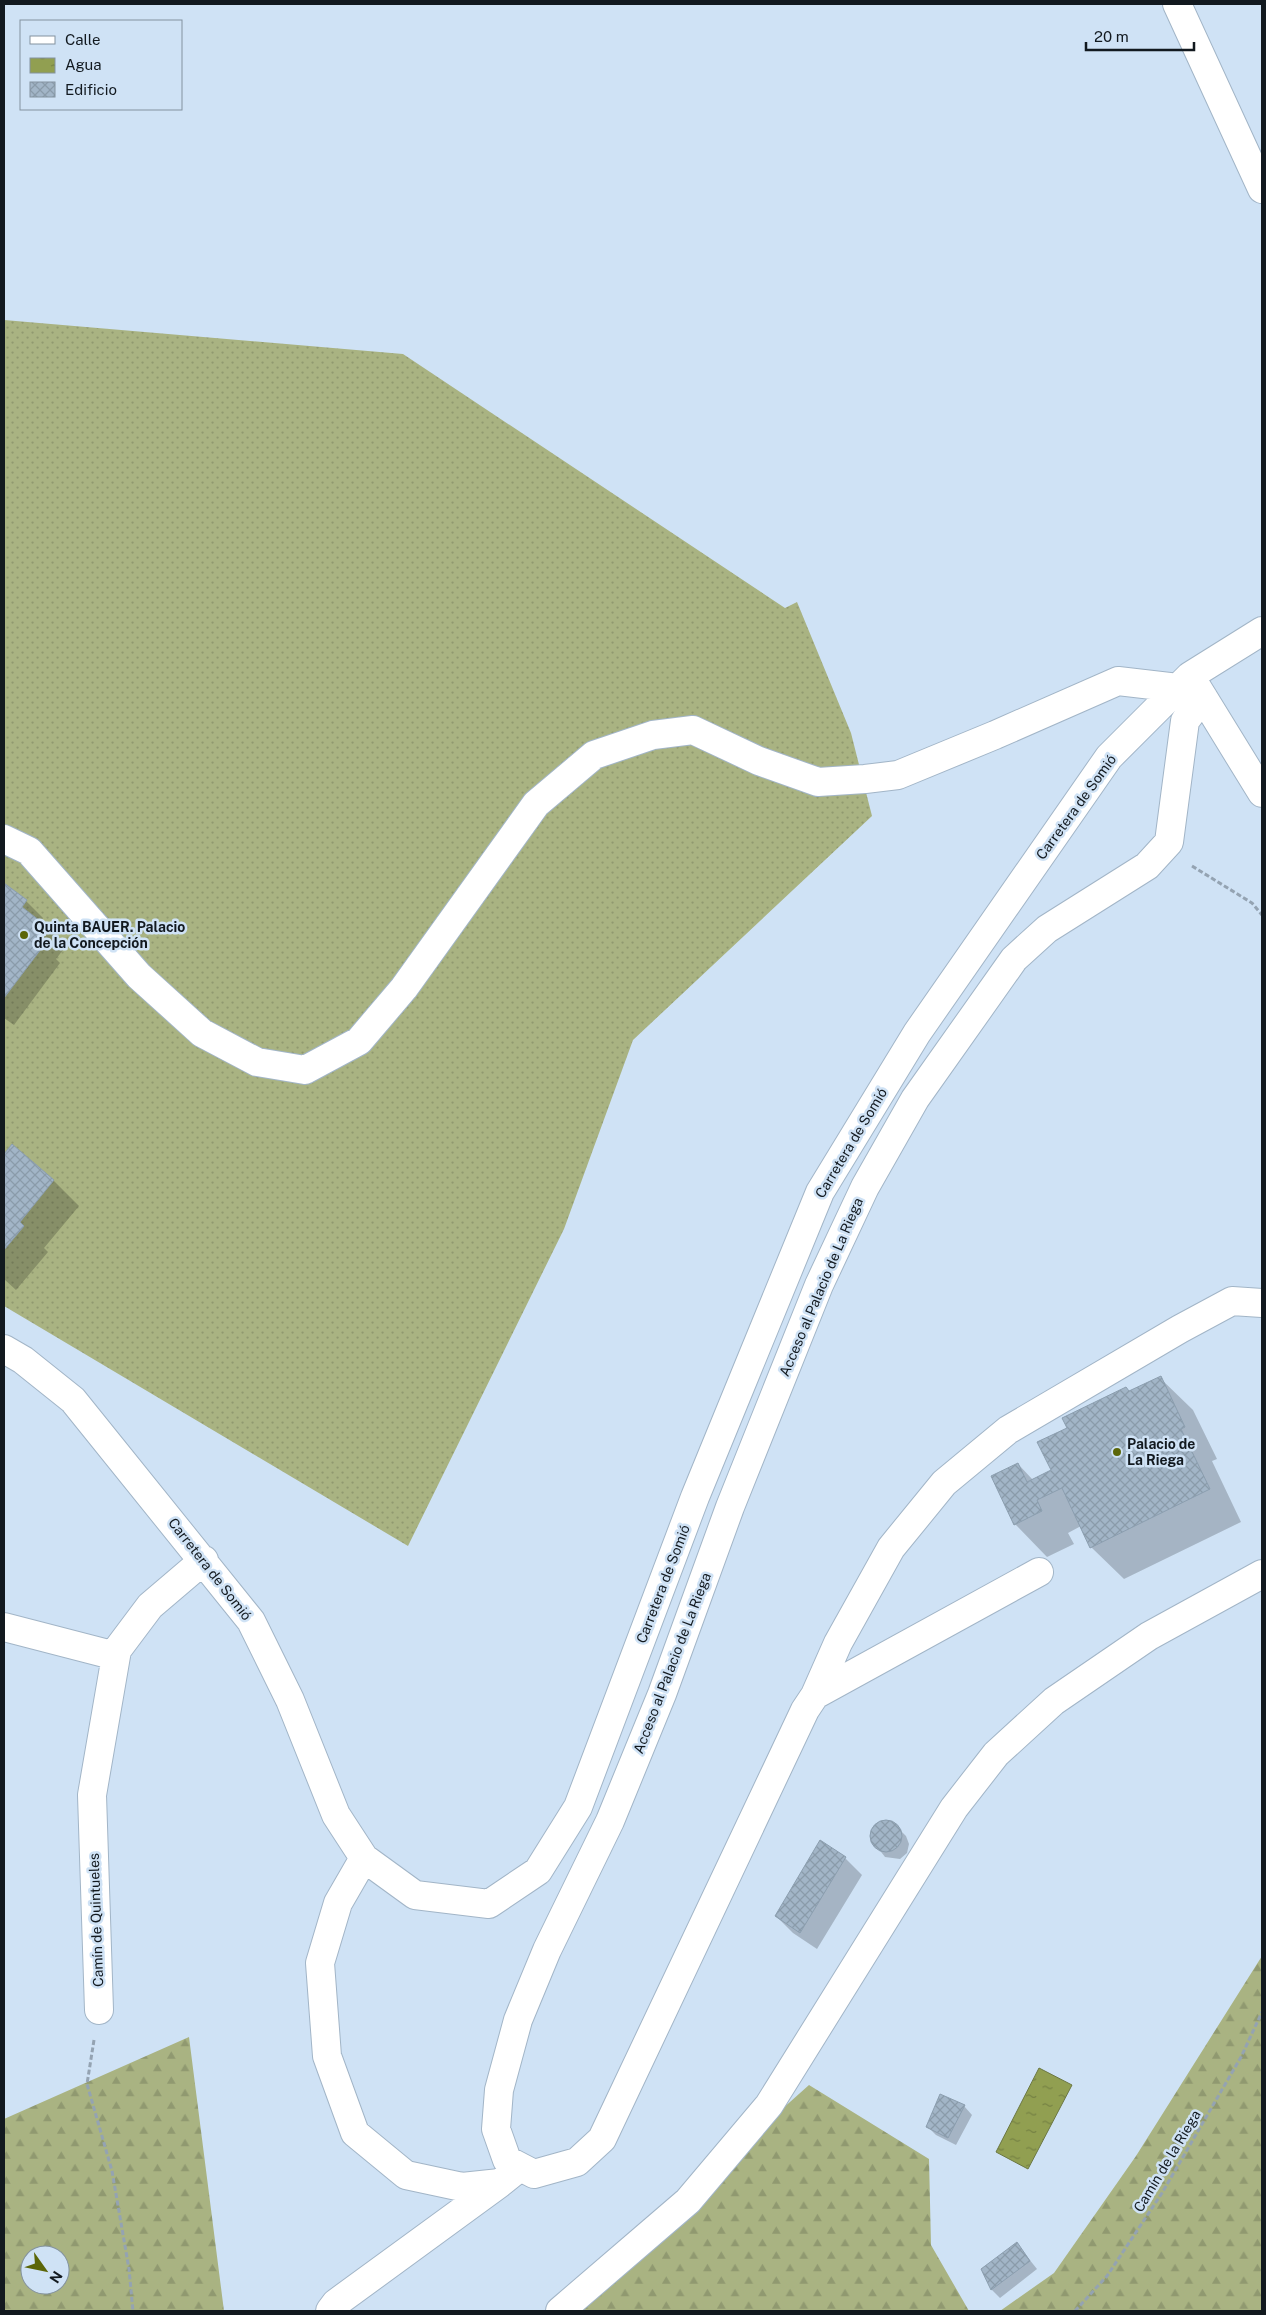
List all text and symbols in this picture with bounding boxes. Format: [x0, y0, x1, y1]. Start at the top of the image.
legend [20, 20, 182, 110]
scale bar [1086, 20, 1194, 52]
text: 20 m [1094, 28, 1129, 45]
text: Calle [65, 31, 101, 48]
text: Agua [65, 56, 102, 73]
text: Edificio [65, 81, 117, 98]
street label: Carretera de Somió [1033, 751, 1119, 862]
place label: Quinta BAUER. Palacio de la Concepción [34, 919, 185, 951]
marker: Quinta BAUER. Palacio de la Concepción [18, 929, 30, 941]
street label: Carretera de Somió [812, 1085, 890, 1201]
street label: Acceso al Palacio de La Riega [776, 1195, 866, 1379]
place label: Palacio de La Riega [1127, 1436, 1195, 1468]
marker: Palacio de La Riega [1111, 1446, 1123, 1458]
street label: Carretera de Somió [165, 1515, 255, 1623]
street label: Carretera de Somió [633, 1522, 693, 1645]
street label: Acceso al Palacio de La Riega [630, 1570, 714, 1756]
street label: Camín de Quintueles [86, 1853, 106, 1987]
street label: Camín de la Riega [1130, 2107, 1204, 2215]
north arrow [20, 2245, 70, 2295]
text: N [46, 2268, 66, 2286]

